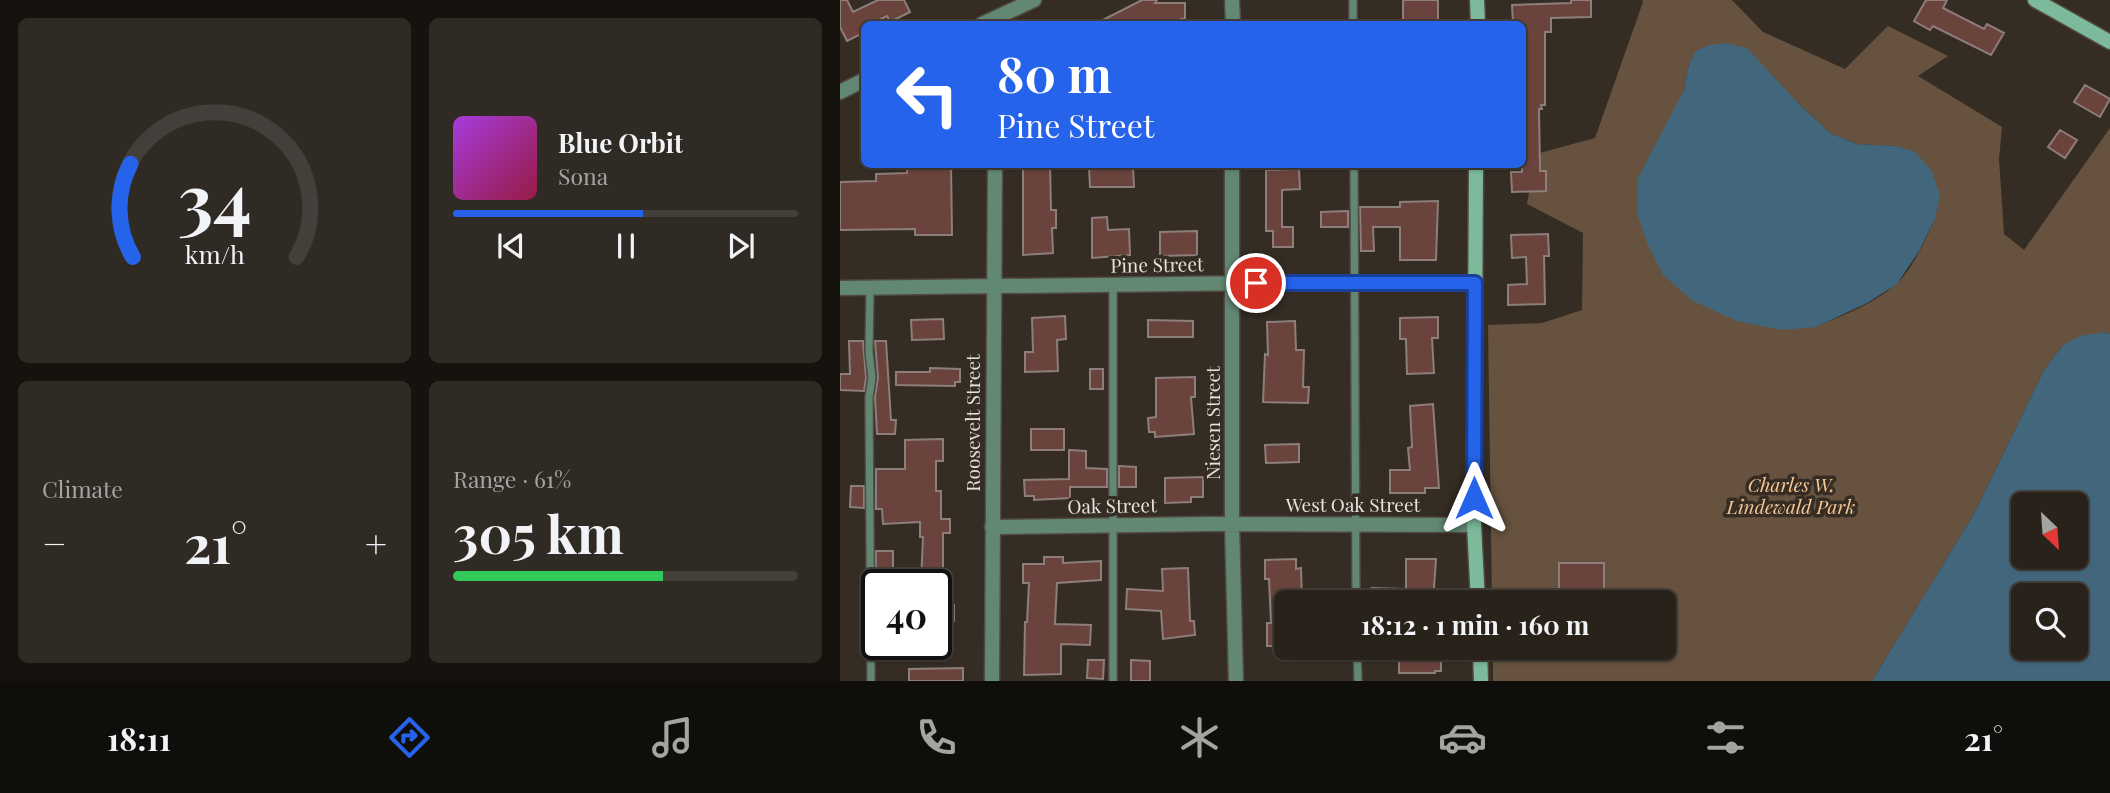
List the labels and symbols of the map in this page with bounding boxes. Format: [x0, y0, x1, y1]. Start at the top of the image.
street label: Pine Street [1110, 250, 1204, 278]
pin [1226, 253, 1286, 313]
street label: Roosevelt Street [959, 354, 985, 492]
street label: Niesen Street [1199, 366, 1225, 480]
position arrow [1437, 461, 1511, 535]
park label: Charles W. Lindewald Park [1726, 471, 1855, 519]
street label: Oak Street [1067, 491, 1157, 519]
street label: West Oak Street [1285, 491, 1421, 517]
north arrow [2011, 492, 2088, 569]
speed limit sign: 40 [861, 569, 952, 660]

